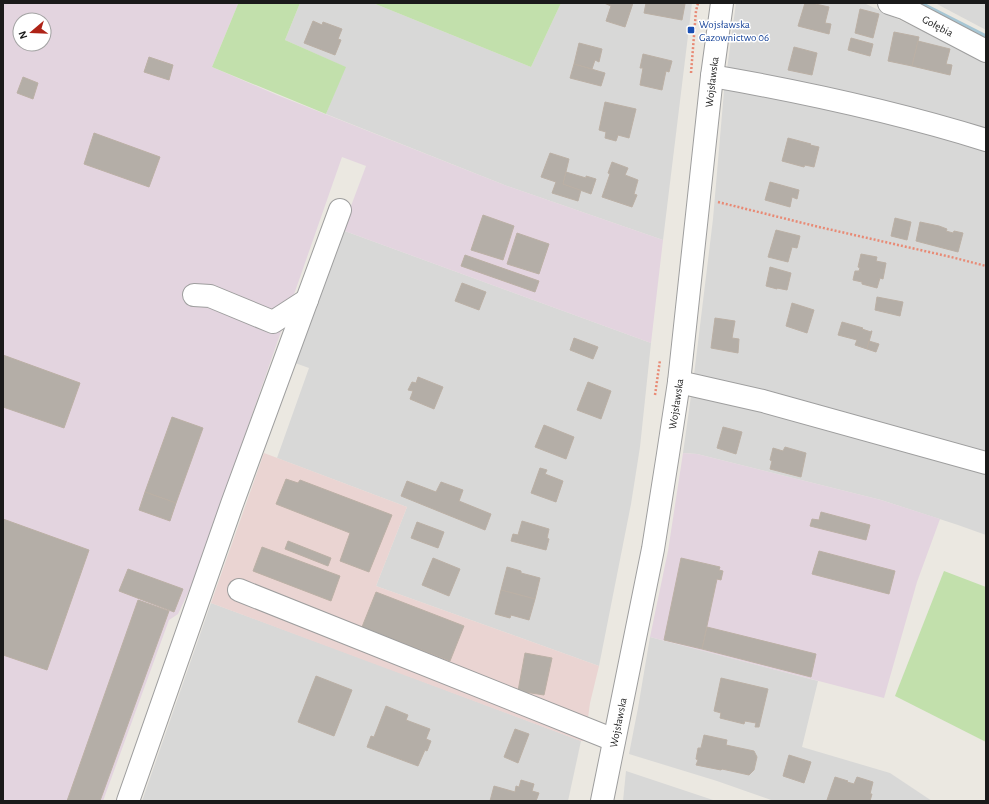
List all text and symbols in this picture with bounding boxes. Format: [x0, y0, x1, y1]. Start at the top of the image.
north arrow [12, 12, 52, 52]
street label: Gołębia [921, 13, 955, 38]
place label: Wojsławska Gazownictwo 06 [699, 19, 769, 43]
marker: Wojsławska Gazownictwo 06 [686, 25, 696, 35]
text: N [17, 30, 29, 41]
street label: Wojsławska [703, 56, 720, 108]
street label: Wojsławska [666, 378, 685, 430]
street label: Wojsławska [607, 697, 628, 749]

